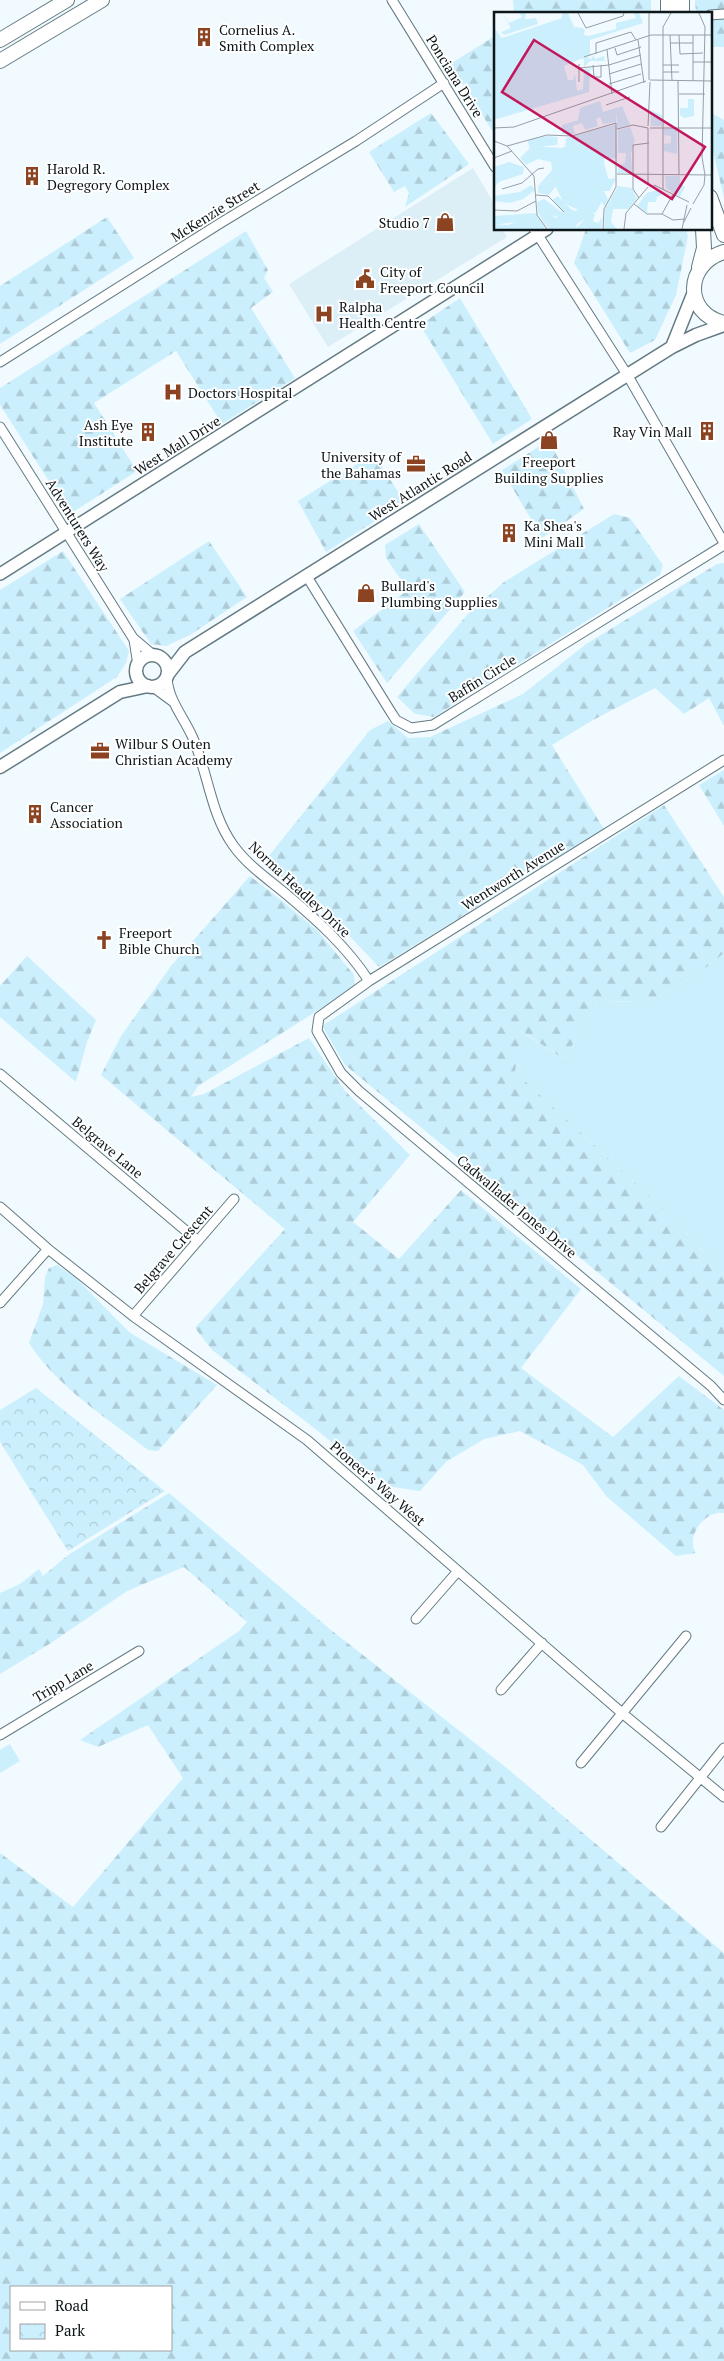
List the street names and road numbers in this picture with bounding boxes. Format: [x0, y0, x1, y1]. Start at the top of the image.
street label: Ponciana Drive [422, 31, 488, 121]
street label: McKenzie Street [167, 176, 264, 246]
street label: West Mall Drive [130, 411, 224, 479]
street label: West Atlantic Road [365, 447, 475, 525]
street label: Adventurers Way [42, 475, 115, 576]
street label: Baffin Circle [444, 650, 520, 706]
street label: Wentworth Avenue [458, 836, 568, 914]
street label: Norma Headley Drive [245, 837, 355, 941]
street label: Belgrave Lane [69, 1112, 147, 1182]
street label: Cadwallader Jones Drive [453, 1150, 581, 1262]
street label: Belgrave Crescent [129, 1200, 217, 1297]
street label: Pioneer's Way West [326, 1436, 430, 1530]
street label: Tripp Lane [29, 1656, 97, 1706]

